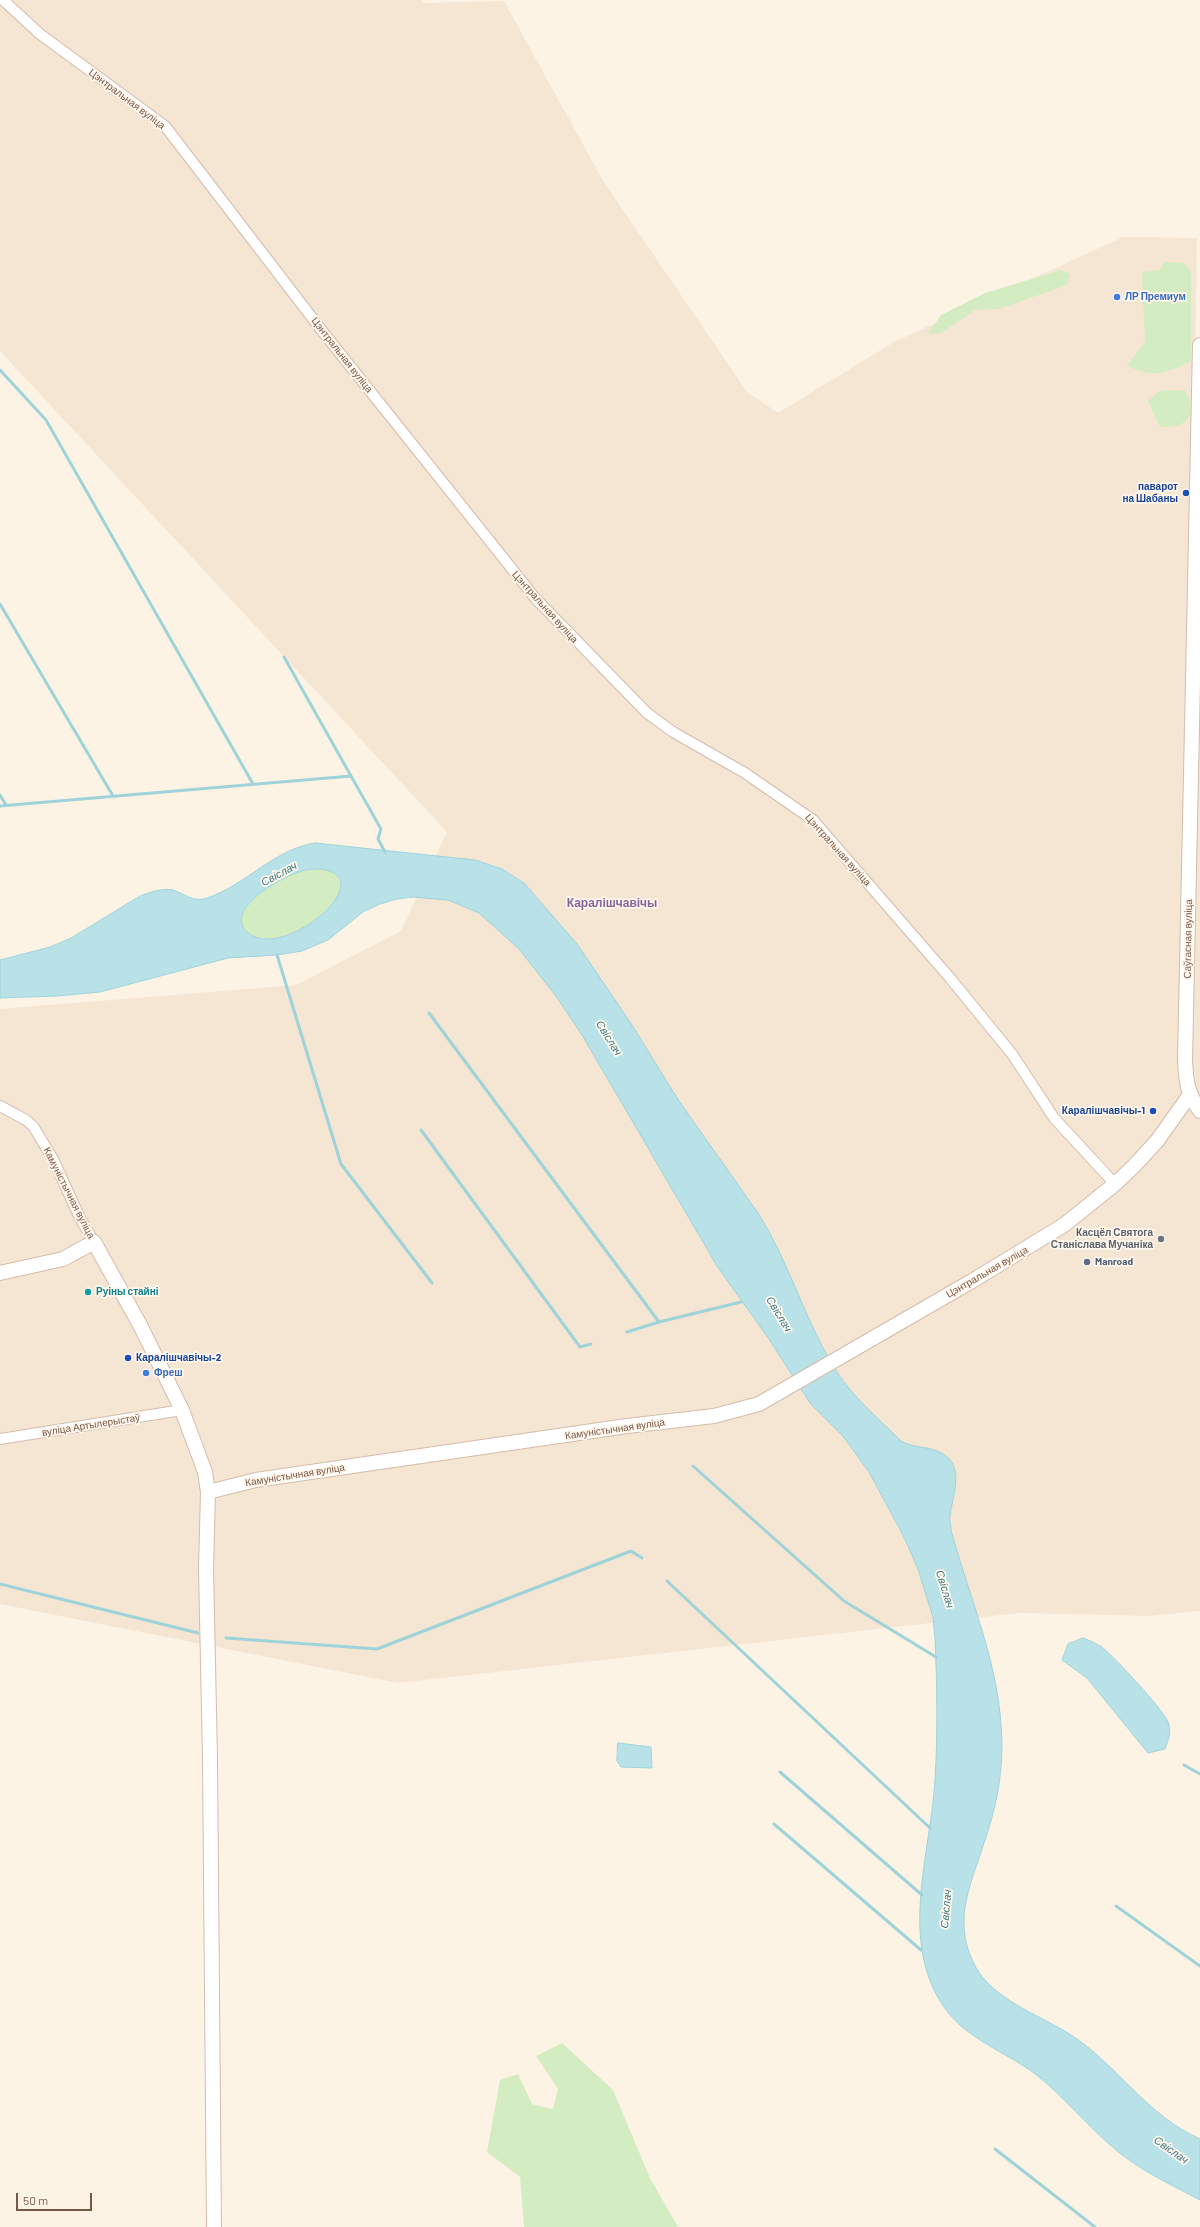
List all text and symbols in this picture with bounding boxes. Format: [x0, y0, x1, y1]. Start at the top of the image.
street label: Цэнтральная вуліца [86, 66, 168, 132]
place label: ЛР Премиум [1125, 291, 1186, 303]
marker: ЛР Премиум [1112, 292, 1122, 302]
street label: Цэнтральная вуліца [309, 315, 375, 395]
place label: паварот на Шабаны [1122, 481, 1178, 504]
marker: паварот на Шабаны [1181, 488, 1191, 498]
street label: Цэнтральная вуліца [510, 569, 580, 645]
street label: Цэнтральная вуліца [803, 812, 873, 888]
water label: Свіслач [259, 859, 299, 889]
district label: Каралішчавічы [567, 896, 657, 910]
street label: Саўгасная вуліца [1181, 899, 1195, 979]
water label: Свіслач [593, 1018, 625, 1058]
place label: Каралішчавічы-1 [1062, 1105, 1145, 1117]
marker: Каралішчавічы-1 [1148, 1106, 1158, 1116]
street label: Камуністычная вуліца [41, 1145, 97, 1241]
place label: Касцёл Святога Станіслава Мучаніка [1051, 1227, 1153, 1250]
marker: Касцёл Святога Станіслава Мучаніка [1156, 1234, 1166, 1244]
street label: Цэнтральная вуліца [944, 1244, 1030, 1300]
place label: Manroad [1095, 1256, 1133, 1268]
marker: Manroad [1082, 1257, 1092, 1267]
place label: Руіны стайні [96, 1286, 159, 1298]
marker: Руіны стайні [83, 1287, 93, 1297]
water label: Свіслач [763, 1294, 795, 1334]
place label: Каралішчавічы-2 [136, 1352, 221, 1364]
marker: Каралішчавічы-2 [123, 1353, 133, 1363]
place label: Фреш [154, 1367, 183, 1379]
marker: Фреш [141, 1368, 151, 1378]
street label: вуліца Артылерыстаў [41, 1411, 141, 1439]
street label: Камуністычная вуліца [564, 1416, 666, 1442]
street label: Камуністычная вуліца [244, 1461, 346, 1489]
water label: Свіслач [933, 1568, 957, 1610]
water label: Свіслач [938, 1889, 954, 1929]
water label: Свіслач [1151, 2133, 1191, 2167]
scale bar [18, 2185, 94, 2211]
text: 50 m [23, 2193, 48, 2207]

